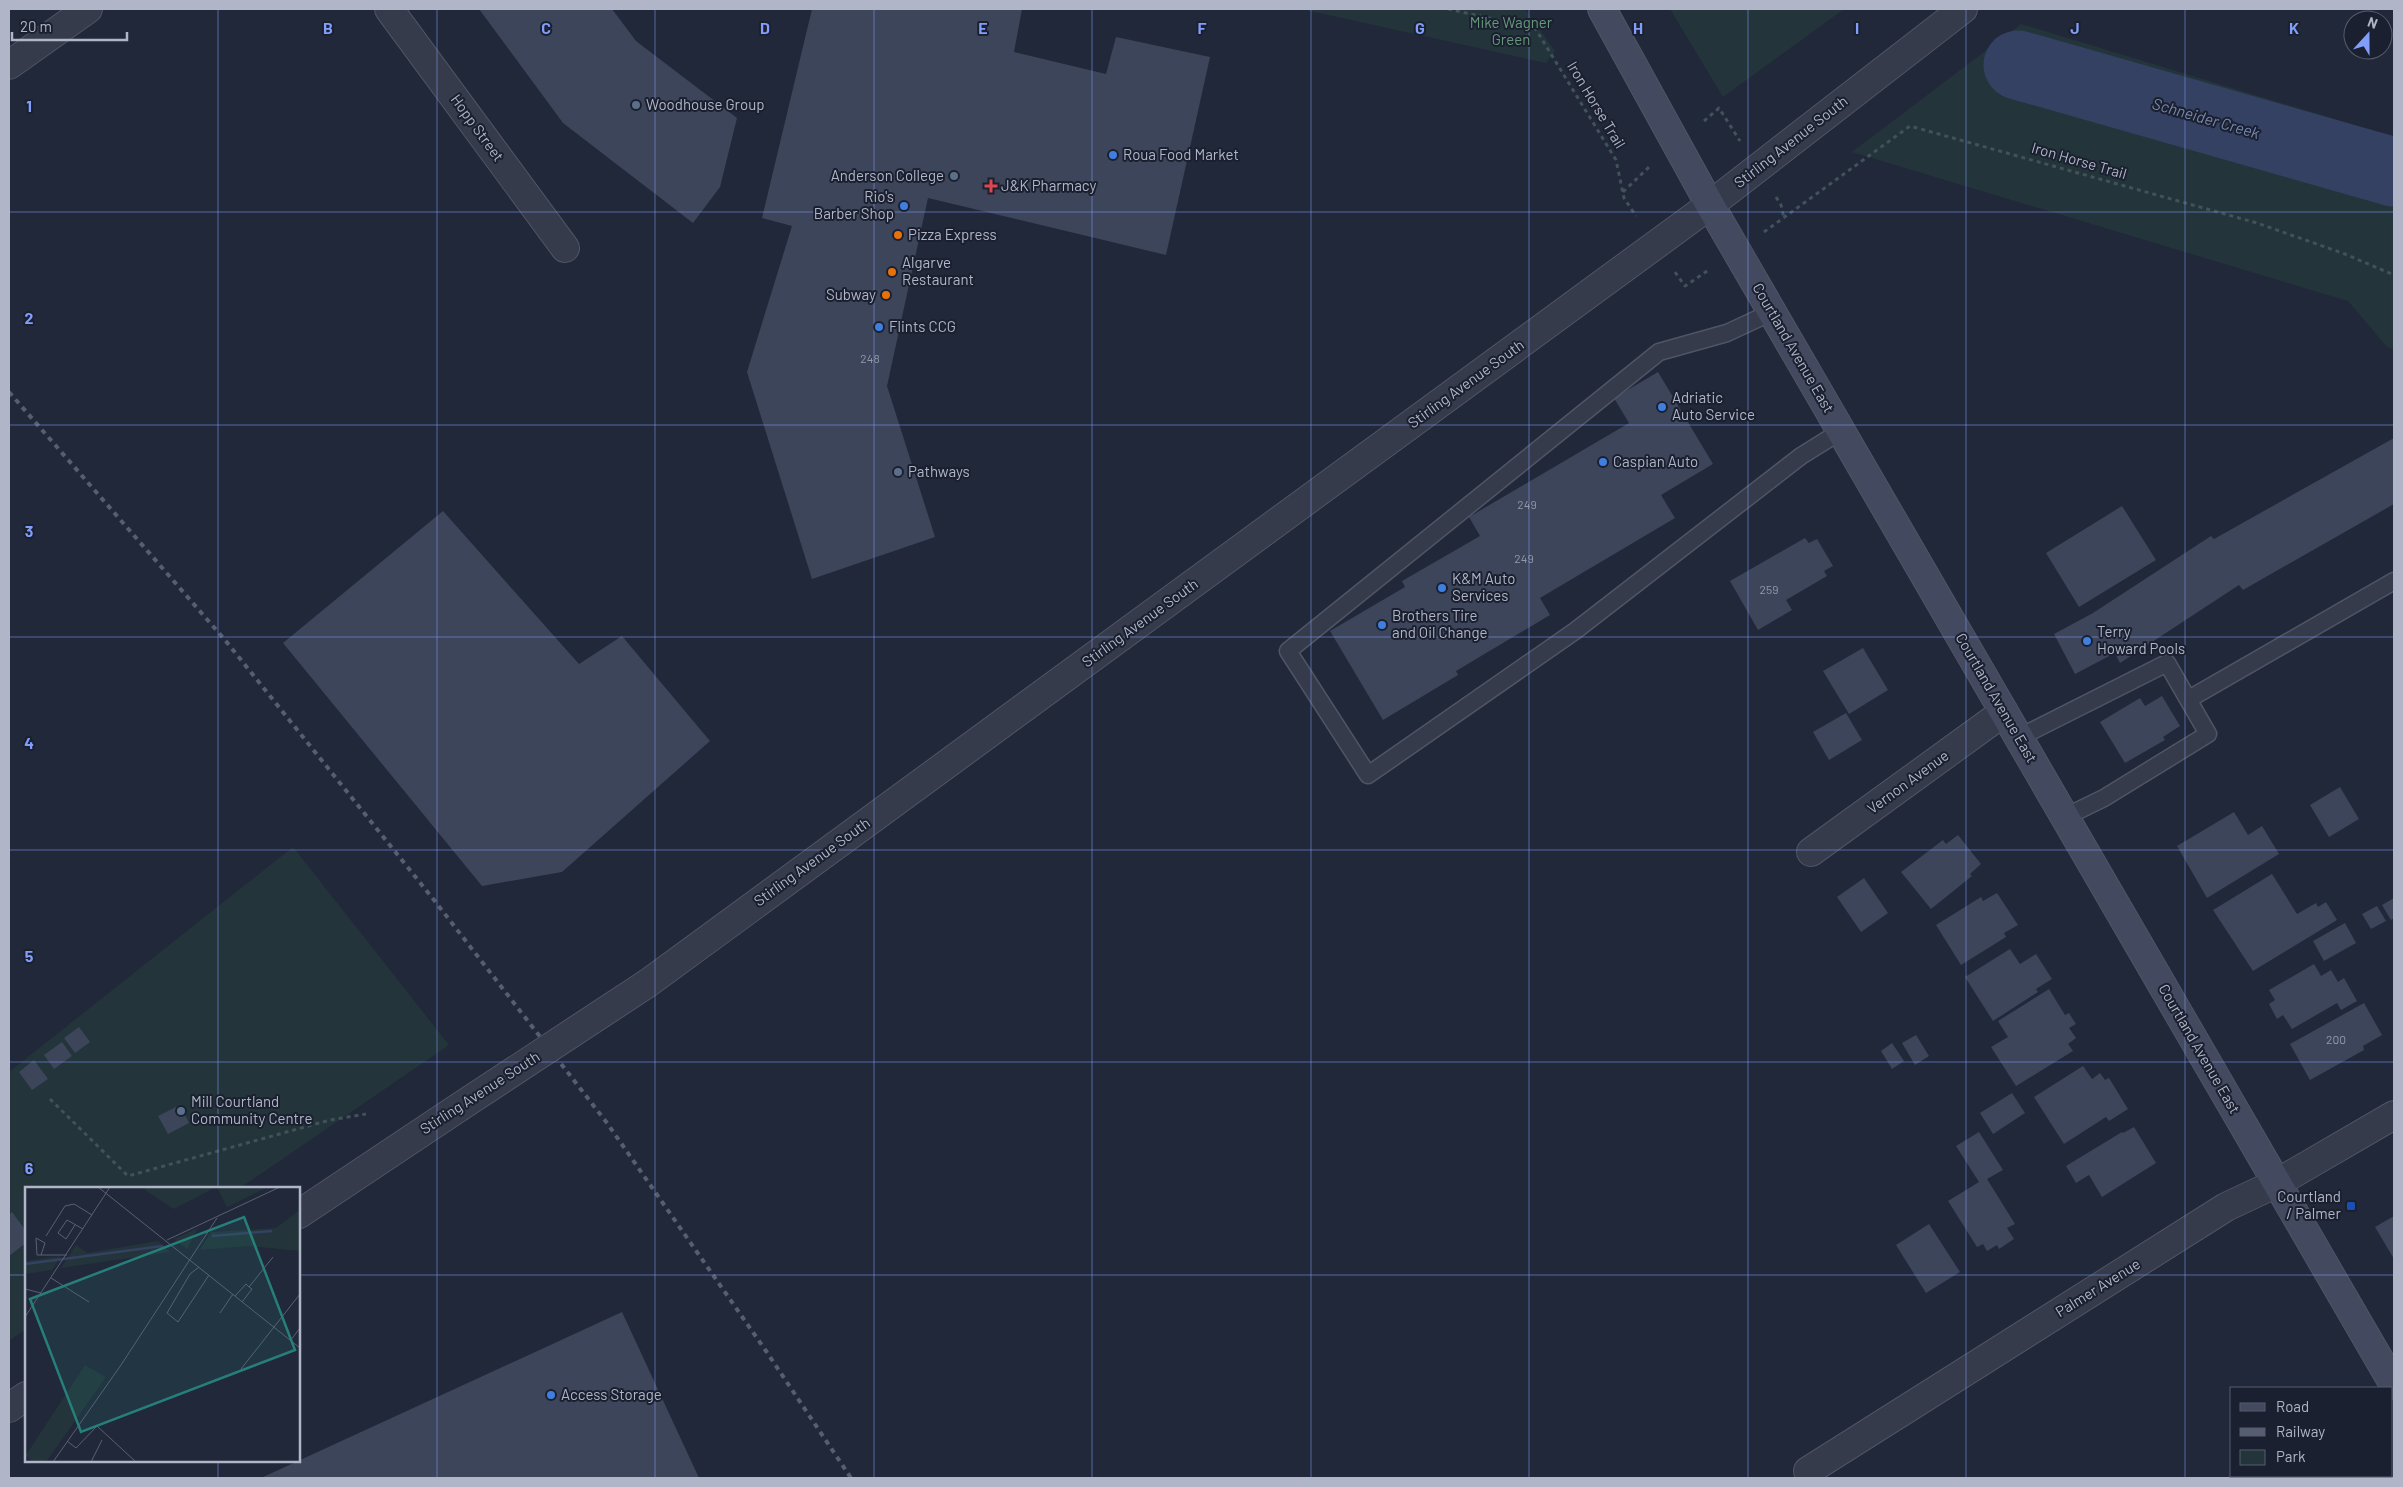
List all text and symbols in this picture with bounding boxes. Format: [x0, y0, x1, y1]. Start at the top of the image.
scale bar [12, 10, 128, 42]
north arrow [2343, 10, 2393, 60]
park label: Mike Wagner Green [1470, 13, 1553, 48]
text: N [2365, 13, 2380, 32]
text: 20 m [20, 17, 52, 35]
text: B [323, 18, 333, 37]
text: C [541, 18, 551, 37]
text: D [760, 18, 770, 37]
text: E [978, 18, 988, 37]
text: F [1198, 18, 1207, 37]
text: G [1415, 18, 1425, 37]
text: H [1633, 18, 1643, 37]
text: I [1855, 18, 1859, 37]
text: J [2070, 18, 2080, 37]
text: K [2289, 18, 2299, 37]
street label: Iron Horse Trail [1564, 58, 1630, 151]
street label: Hopp Street [447, 90, 508, 164]
street label: Stirling Avenue South [1730, 91, 1851, 191]
water label: Schneider Creek [2150, 93, 2262, 142]
place label: Woodhouse Group [646, 95, 764, 113]
text: 1 [26, 96, 32, 115]
marker: Woodhouse Group [630, 99, 642, 111]
street label: Iron Horse Trail [2030, 138, 2129, 182]
place label: Roua Food Market [1123, 145, 1239, 163]
marker: Roua Food Market [1107, 149, 1119, 161]
place label: Anderson College [831, 166, 944, 184]
marker: Anderson College [948, 170, 960, 182]
place label: J&K Pharmacy [1001, 176, 1097, 194]
marker: J&K Pharmacy [985, 180, 997, 192]
place label: Rio's Barber Shop [814, 187, 894, 222]
marker: Rio's Barber Shop [898, 200, 910, 212]
place label: Pizza Express [908, 225, 997, 243]
marker: Pizza Express [892, 229, 904, 241]
place label: Algarve Restaurant [902, 253, 974, 288]
marker: Algarve Restaurant [886, 266, 898, 278]
street label: Courtland Avenue East [1749, 279, 1838, 416]
place label: Subway [826, 285, 876, 303]
marker: Subway [880, 289, 892, 301]
text: 2 [25, 308, 34, 327]
place label: Flints CCG [889, 317, 956, 335]
marker: Flints CCG [873, 321, 885, 333]
street label: Stirling Avenue South [1404, 335, 1527, 431]
house number: 248 [860, 351, 880, 365]
place label: Adriatic Auto Service [1672, 388, 1755, 423]
marker: Adriatic Auto Service [1656, 401, 1668, 413]
place label: Caspian Auto [1613, 452, 1698, 470]
marker: Caspian Auto [1597, 456, 1609, 468]
place label: Pathways [908, 462, 970, 480]
marker: Pathways [892, 466, 904, 478]
house number: 249 [1517, 497, 1537, 511]
text: 3 [25, 521, 33, 540]
house number: 249 [1514, 551, 1534, 565]
place label: K&M Auto Services [1452, 569, 1515, 604]
street label: Stirling Avenue South [1078, 574, 1201, 670]
marker: K&M Auto Services [1436, 582, 1448, 594]
house number: 259 [1760, 582, 1778, 596]
place label: Brothers Tire and Oil Change [1392, 606, 1487, 641]
marker: Brothers Tire and Oil Change [1376, 619, 1388, 631]
place label: Terry Howard Pools [2097, 622, 2185, 657]
street label: Courtland Avenue East [1952, 629, 2041, 766]
marker: Terry Howard Pools [2081, 635, 2093, 647]
text: 4 [24, 733, 34, 752]
street label: Vernon Avenue [1863, 746, 1952, 817]
street label: Stirling Avenue South [750, 813, 873, 909]
text: 5 [25, 946, 34, 965]
street label: Courtland Avenue East [2155, 980, 2244, 1117]
house number: 200 [2326, 1032, 2346, 1046]
street label: Stirling Avenue South [416, 1047, 543, 1138]
place label: Mill Courtland Community Centre [191, 1092, 312, 1127]
marker: Mill Courtland Community Centre [175, 1105, 187, 1117]
text: 6 [25, 1158, 34, 1177]
inset map [25, 1187, 300, 1462]
place label: Courtland / Palmer [2277, 1187, 2342, 1222]
marker: Courtland / Palmer [2345, 1200, 2357, 1212]
street label: Palmer Avenue [2052, 1254, 2143, 1320]
place label: Access Storage [561, 1385, 662, 1403]
legend [2230, 1387, 2393, 1477]
marker: Access Storage [545, 1389, 557, 1401]
text: Road [2276, 1397, 2309, 1415]
text: Railway [2276, 1422, 2325, 1440]
text: Park [2276, 1447, 2306, 1465]

